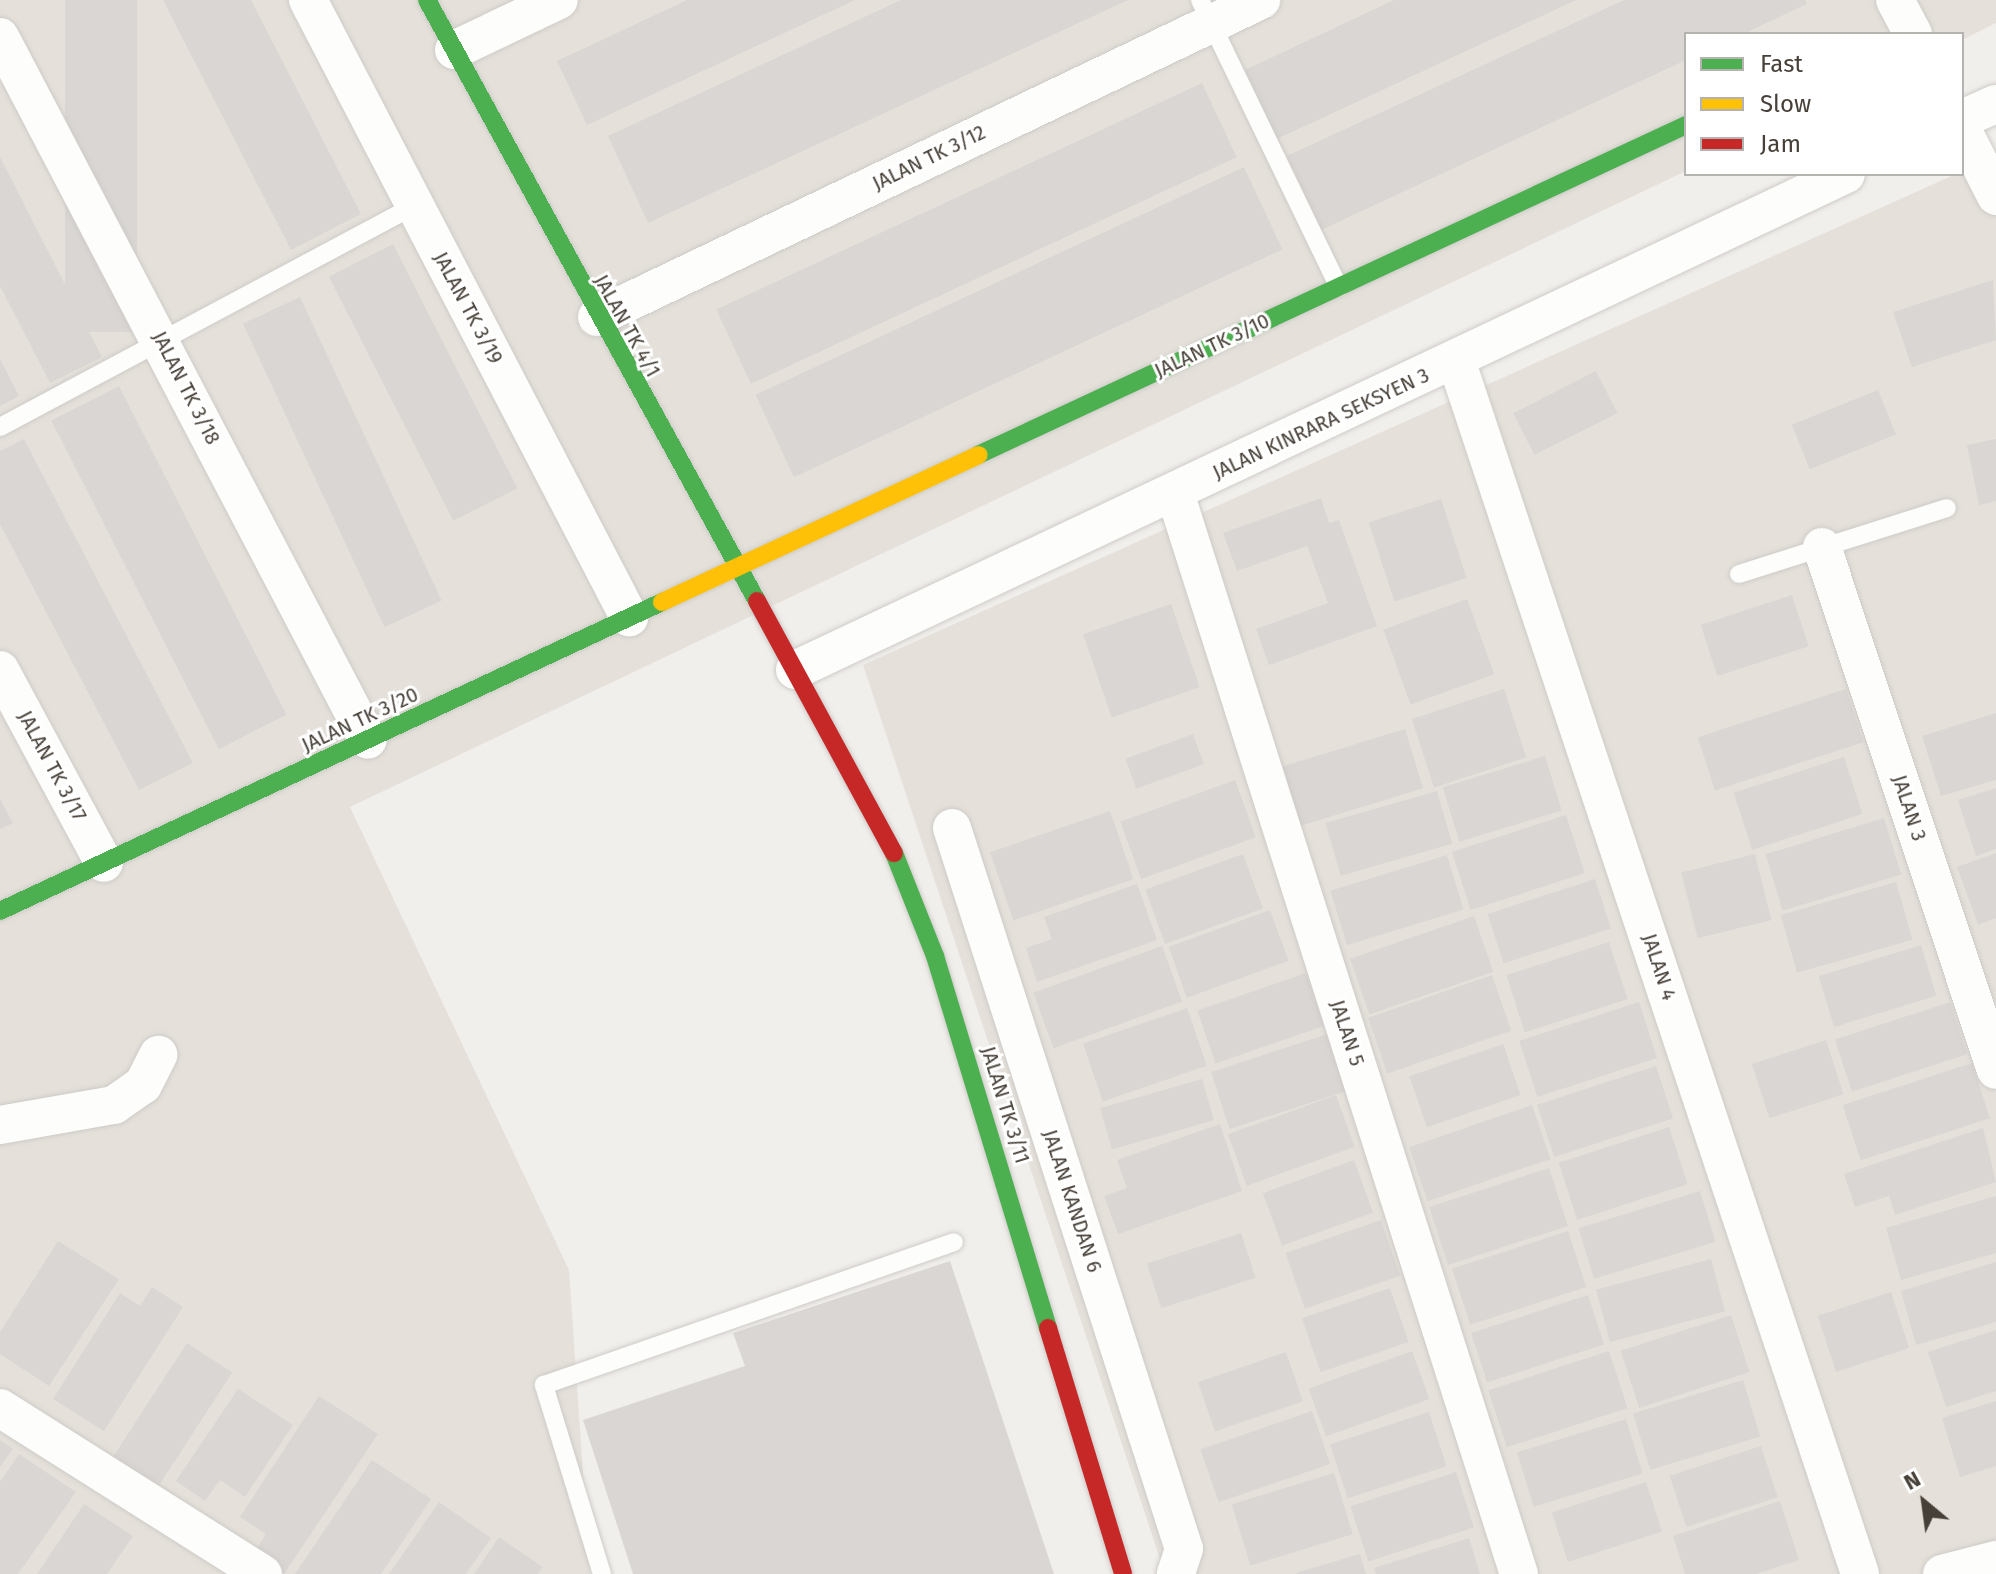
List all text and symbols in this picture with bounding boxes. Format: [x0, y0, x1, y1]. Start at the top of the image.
legend [1684, 32, 1964, 176]
text: Fast [1760, 50, 1803, 78]
text: Slow [1760, 90, 1811, 118]
street label: JALAN TK 3/12 [869, 120, 989, 196]
text: Jam [1760, 130, 1801, 158]
street label: JALAN TK 3/19 [428, 248, 508, 368]
street label: JALAN TK 4/1 [589, 271, 665, 381]
street label: JALAN TK 3/10 [1151, 309, 1273, 383]
street label: JALAN TK 3/18 [147, 327, 225, 449]
street label: JALAN KINRARA SEKSYEN 3 [1209, 363, 1433, 485]
street label: JALAN TK 3/20 [298, 683, 422, 757]
street label: JALAN TK 3/17 [13, 707, 91, 825]
street label: JALAN 3 [1887, 772, 1931, 844]
street label: JALAN 4 [1637, 931, 1681, 1003]
street label: JALAN 5 [1325, 997, 1369, 1069]
street label: JALAN TK 3/11 [976, 1044, 1034, 1166]
street label: JALAN KANDAN 6 [1038, 1127, 1106, 1275]
north arrow [1884, 1462, 1964, 1542]
text: N [1899, 1465, 1925, 1496]

